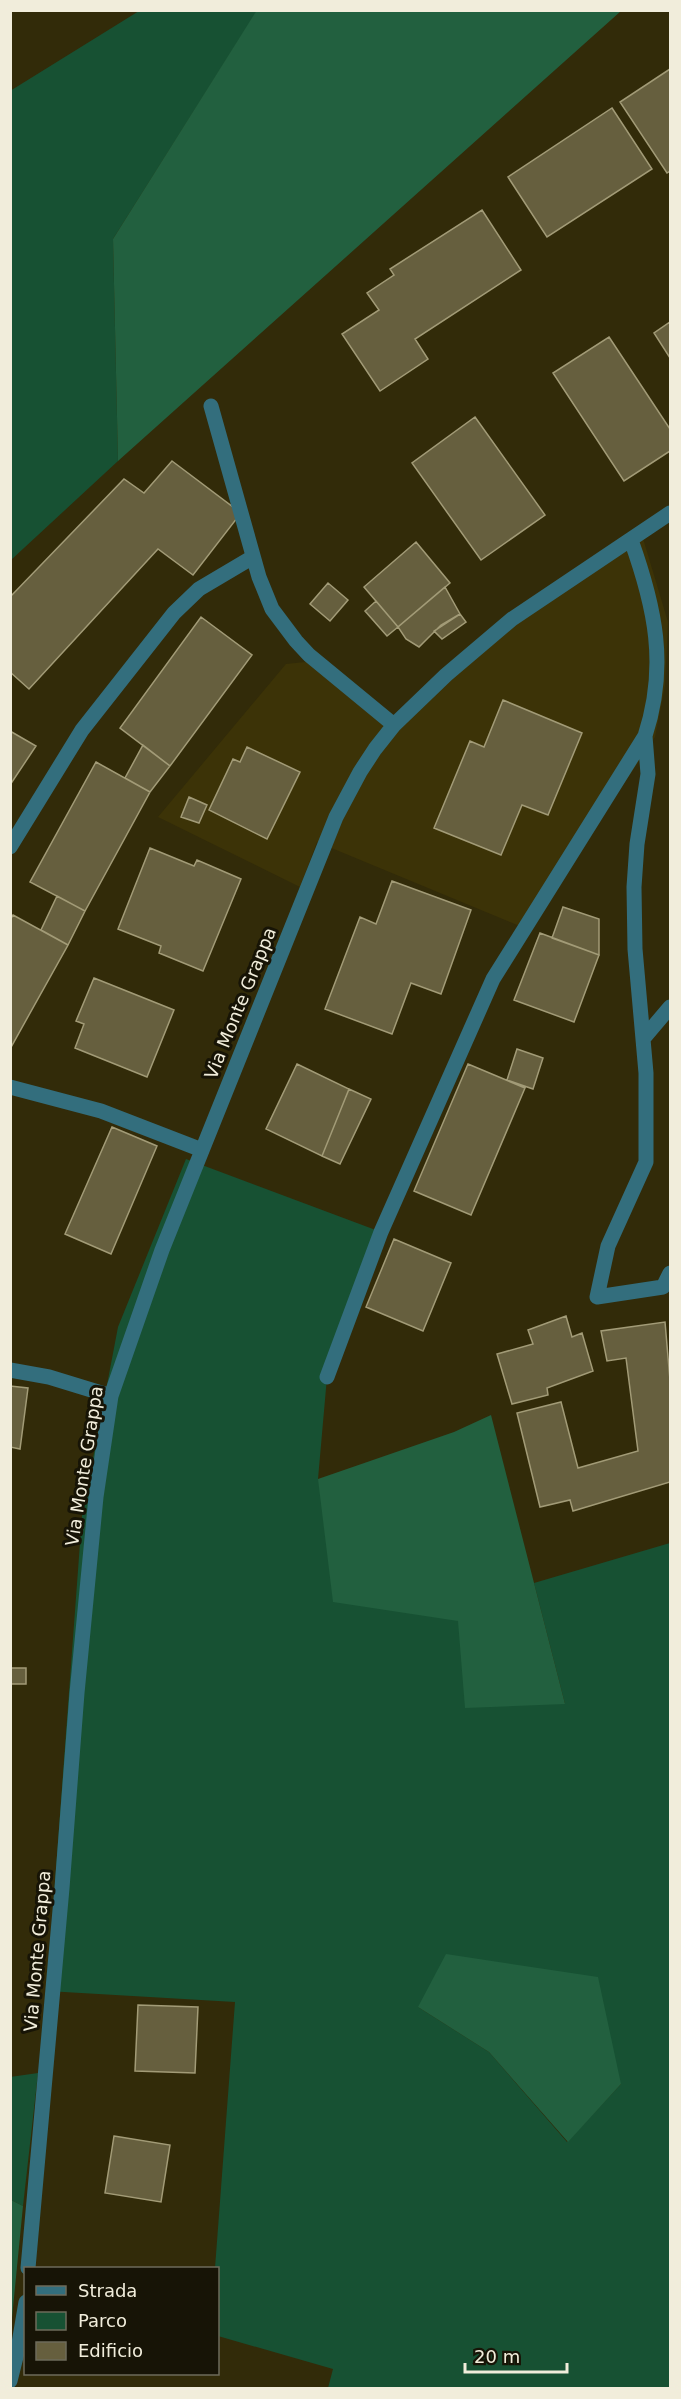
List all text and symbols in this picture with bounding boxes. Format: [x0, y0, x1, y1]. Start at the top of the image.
street label: Via Monte Grappa [200, 924, 280, 1082]
street label: Via Monte Grappa [61, 1384, 107, 1548]
street label: Via Monte Grappa [19, 1870, 55, 2032]
legend [24, 2267, 219, 2375]
text: Strada [78, 2280, 137, 2301]
text: Parco [78, 2310, 127, 2331]
scale bar [465, 2336, 567, 2374]
text: Edificio [78, 2340, 143, 2361]
text: 20 m [474, 2346, 520, 2367]

